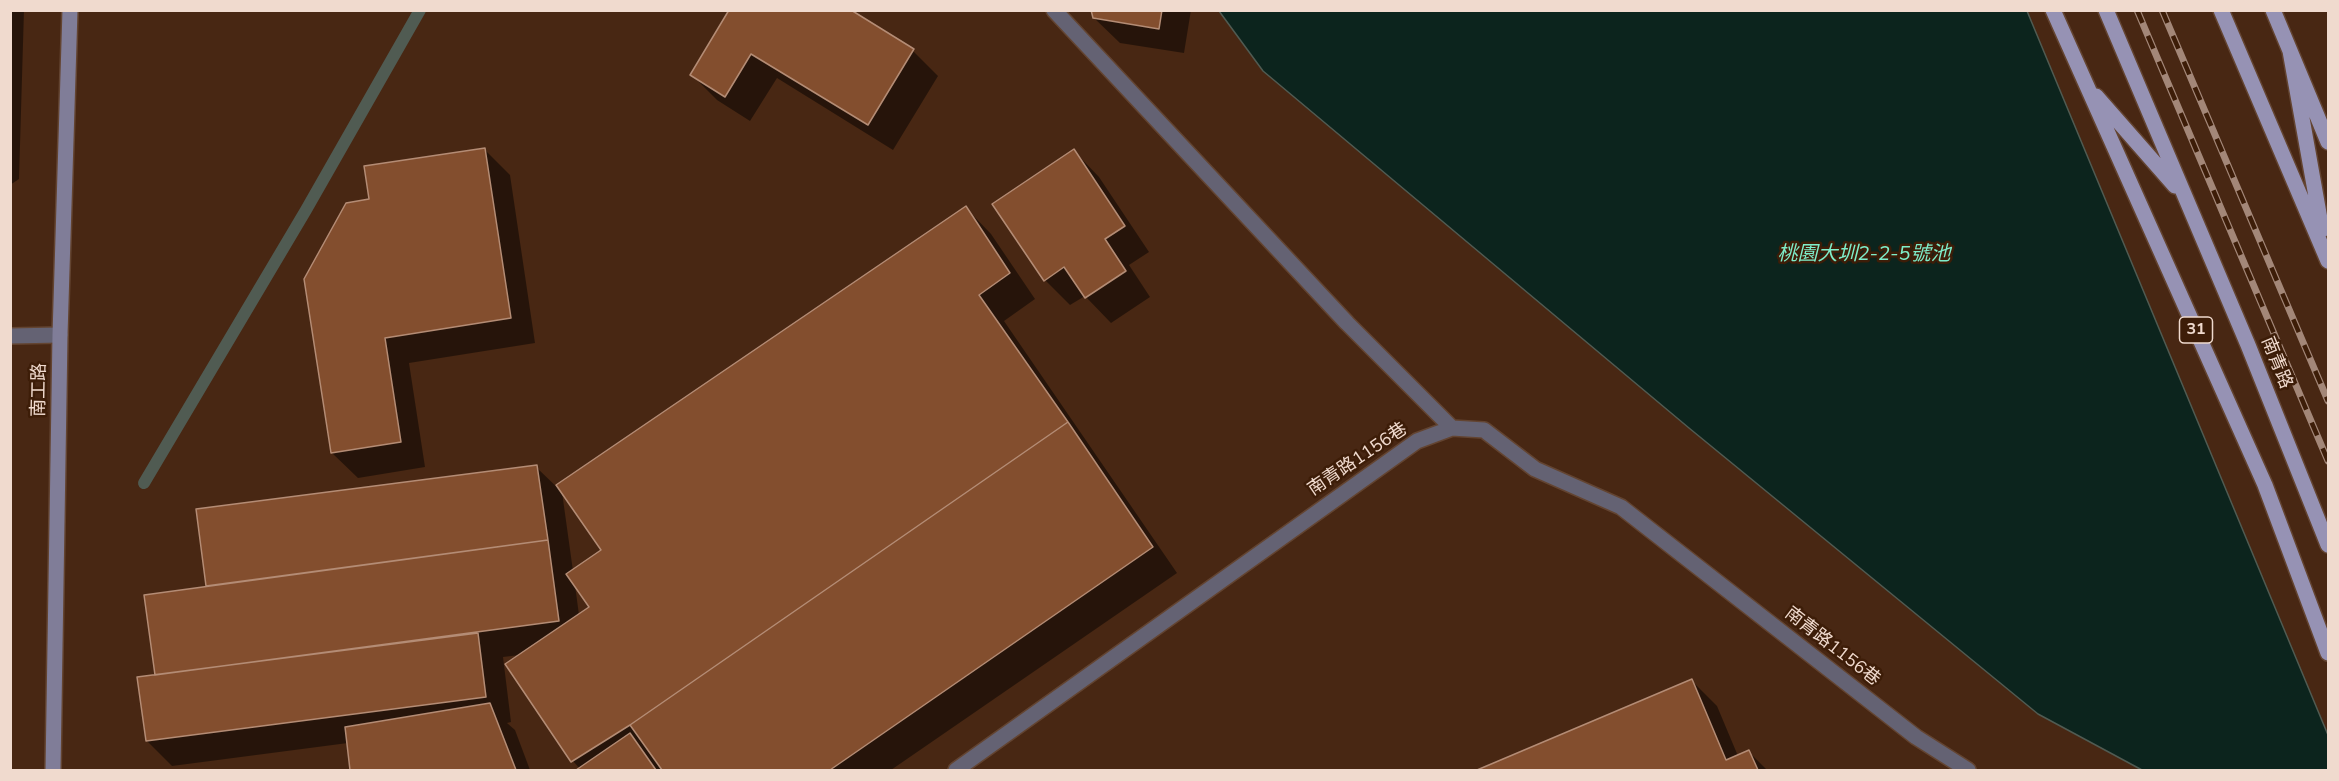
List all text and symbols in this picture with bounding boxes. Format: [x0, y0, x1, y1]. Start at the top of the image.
water label: 桃園大圳2-2-5號池 [1778, 243, 1950, 267]
road number: 31 [2180, 317, 2212, 343]
street label: 南青路 [2256, 334, 2296, 392]
street label: 南工路 [29, 363, 51, 417]
street label: 南青路1156巷 [1304, 419, 1412, 501]
street label: 南青路1156巷 [1780, 603, 1884, 691]

